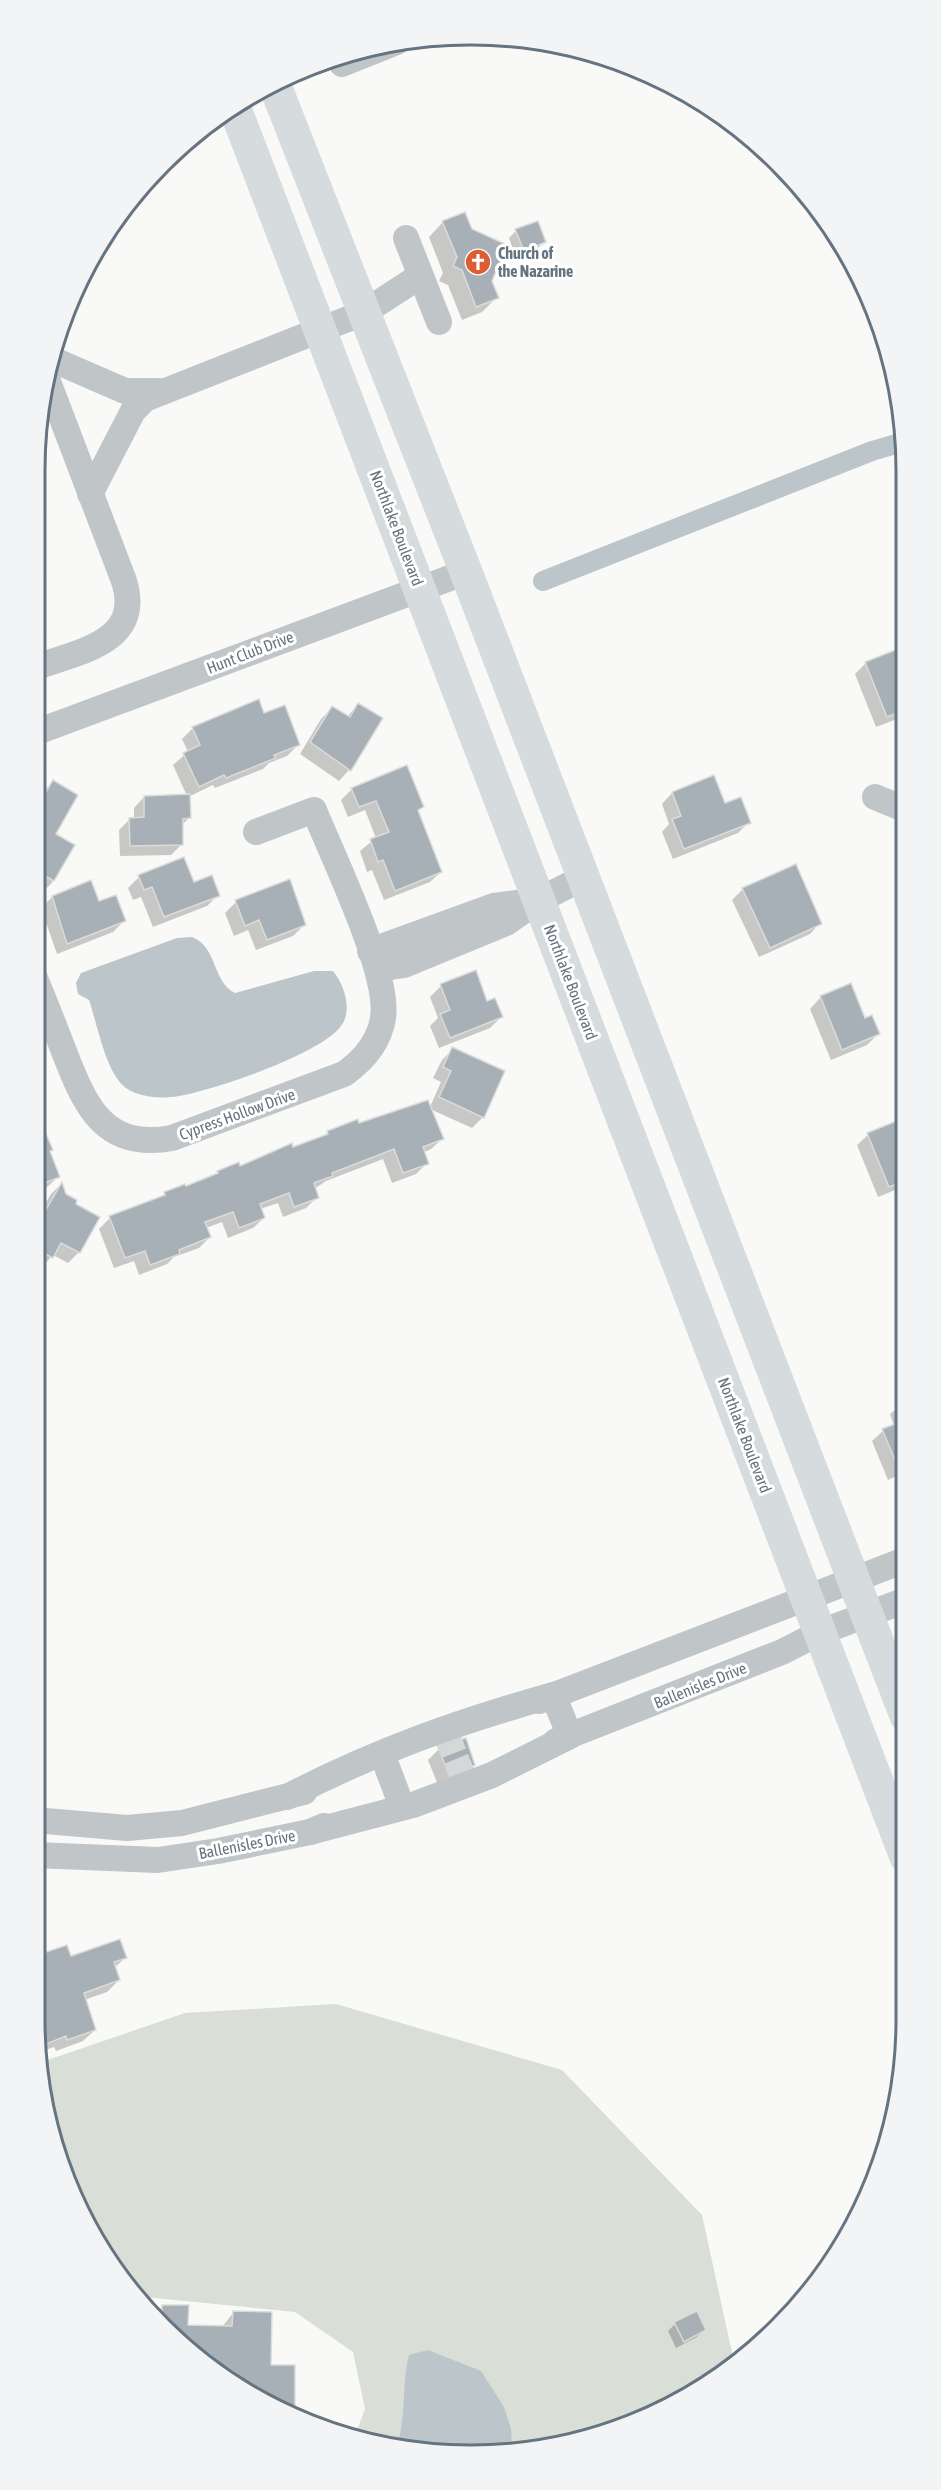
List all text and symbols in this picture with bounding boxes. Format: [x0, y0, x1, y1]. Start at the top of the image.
place label: Church of the Nazarine [497, 244, 573, 280]
church icon: Church of the Nazarine [463, 247, 493, 277]
street label: Northlake Boulevard [367, 468, 427, 588]
street label: Hunt Club Drive [204, 627, 296, 677]
street label: Northlake Boulevard [541, 922, 601, 1042]
street label: Cypress Hollow Drive [177, 1085, 298, 1144]
street label: Northlake Boulevard [715, 1375, 775, 1495]
street label: Ballenisles Drive [651, 1658, 749, 1712]
street label: Ballenisles Drive [197, 1826, 297, 1862]

